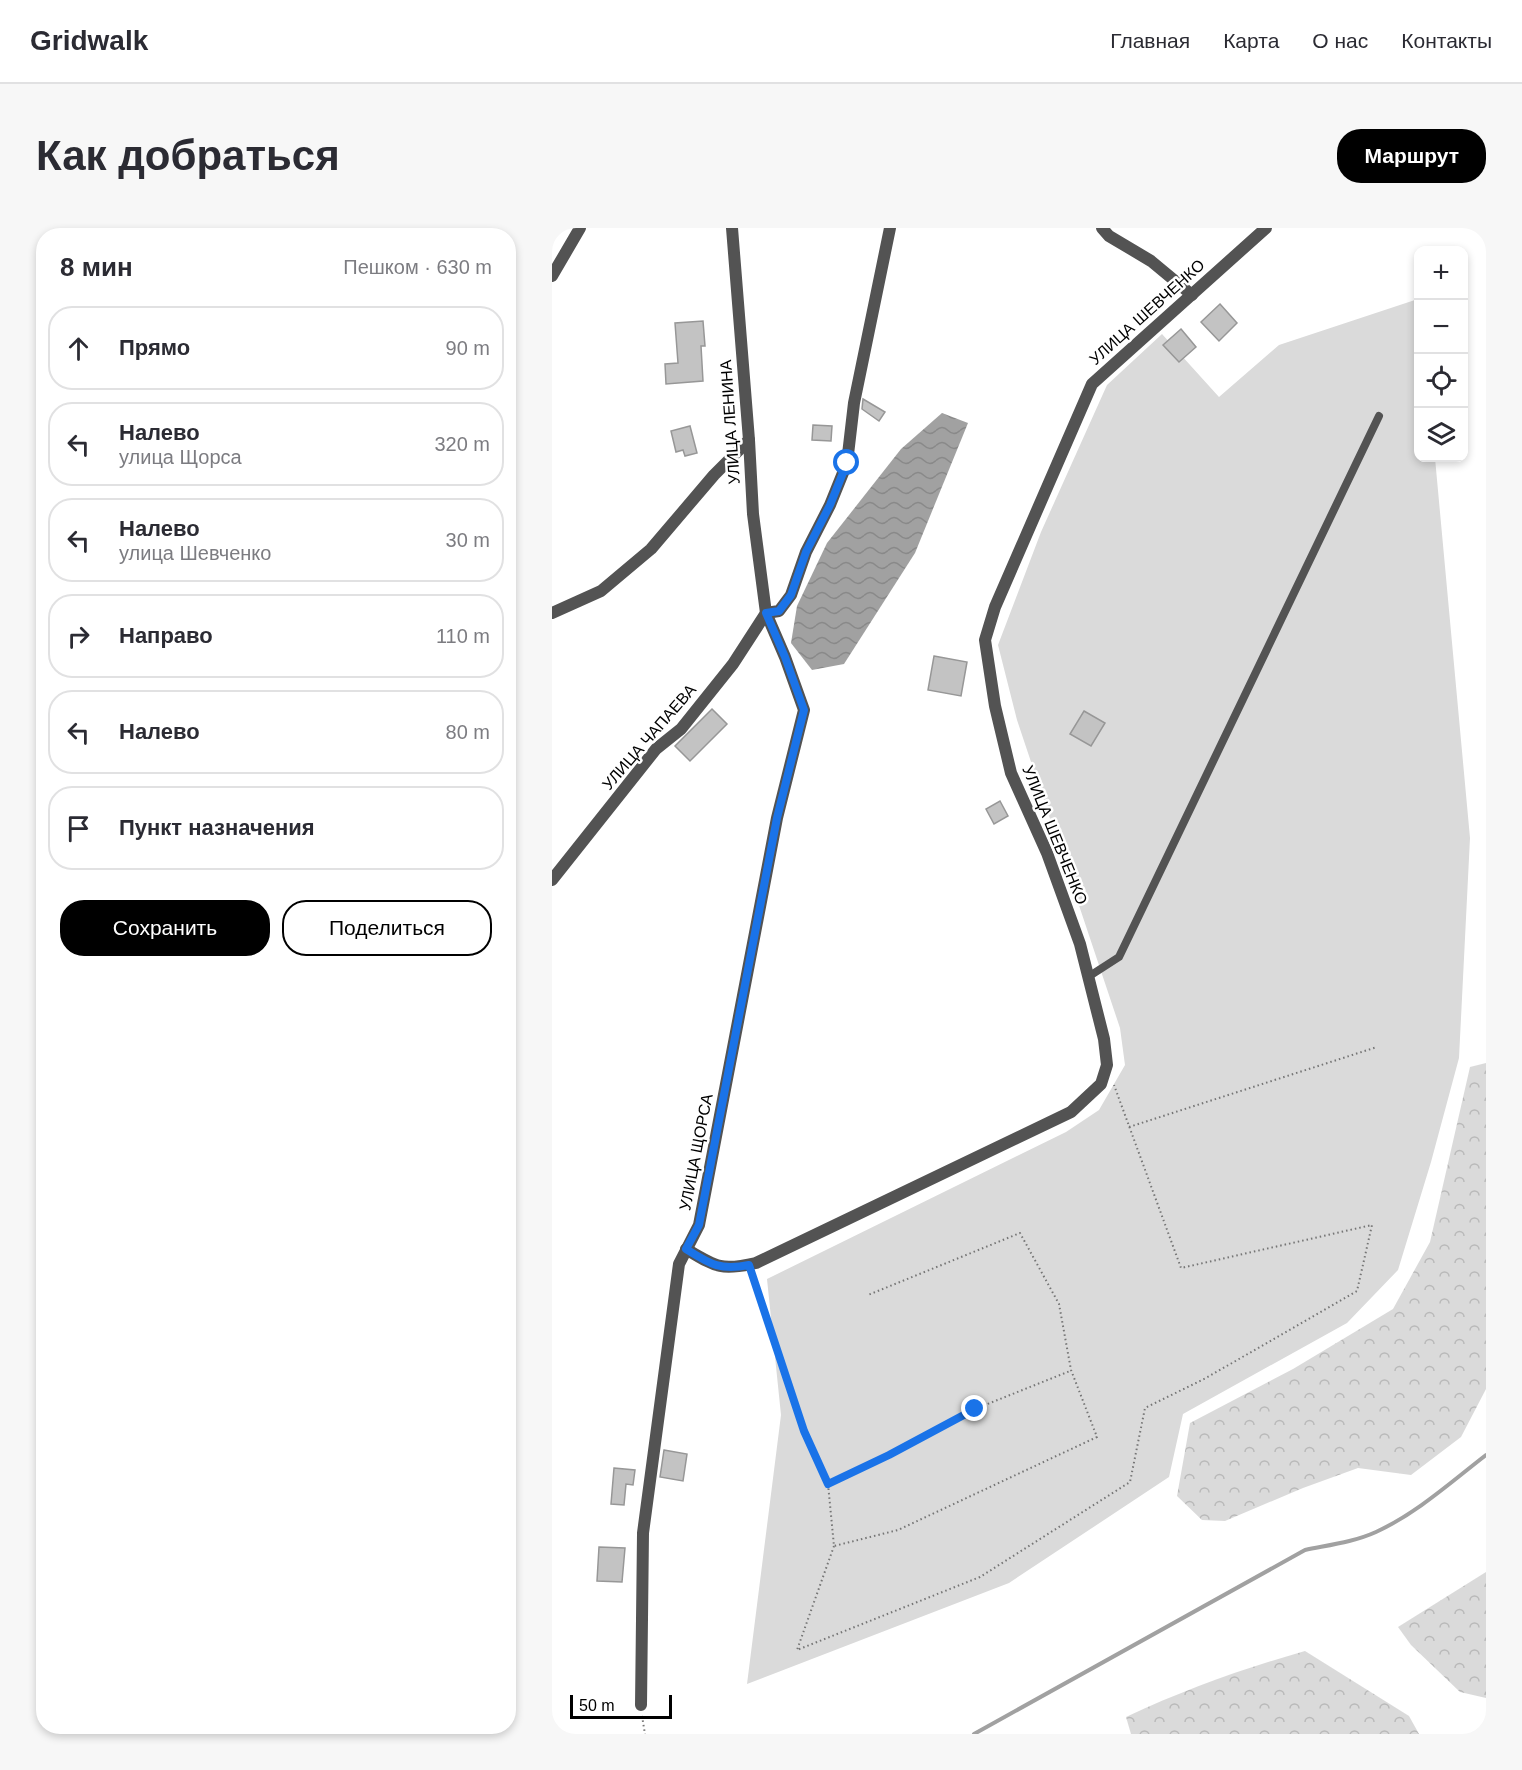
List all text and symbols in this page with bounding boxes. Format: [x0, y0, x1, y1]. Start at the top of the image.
text: Gridwalk [30, 25, 148, 56]
text: Главная [1110, 29, 1190, 52]
text: Карта [1223, 29, 1279, 52]
text: О нас [1312, 29, 1368, 52]
text: Контакты [1401, 29, 1492, 52]
button: Маршрут [1337, 129, 1486, 183]
text: Как добраться [36, 132, 340, 179]
map controls [1414, 246, 1468, 462]
button: + [1414, 246, 1468, 300]
text: 8 мин [60, 252, 133, 282]
text: Пешком · 630 m [343, 256, 492, 278]
street label: УЛИЦА ШЕВЧЕНКО [1086, 256, 1208, 368]
button: − [1414, 300, 1468, 354]
icon: ahead [62, 332, 95, 365]
text: Прямо [119, 335, 190, 360]
text: 90 m [446, 337, 490, 359]
button: locate [1414, 354, 1468, 408]
street label: УЛИЦА ЛЕНИНА [717, 359, 743, 485]
button: layers [1414, 408, 1468, 462]
text: Налево [119, 420, 200, 445]
icon: left [62, 428, 95, 461]
text: 320 m [434, 433, 490, 455]
text: улица Щорса [119, 446, 242, 468]
route start [833, 449, 859, 475]
text: Налево [119, 516, 200, 541]
icon: left [62, 524, 95, 557]
text: 30 m [446, 529, 490, 551]
text: улица Шевченко [119, 542, 271, 564]
icon: right [62, 620, 95, 653]
text: Направо [119, 623, 213, 648]
text: 110 m [436, 625, 490, 647]
street label: УЛИЦА ЧАПАЕВА [599, 681, 699, 793]
icon: left [62, 716, 95, 749]
text: Налево [119, 719, 200, 744]
text: 80 m [446, 721, 490, 743]
street label: УЛИЦА ШЕВЧЕНКО [1019, 763, 1091, 907]
icon: arrive [62, 812, 95, 845]
text: Пункт назначения [119, 815, 315, 840]
button: Сохранить [60, 900, 270, 956]
button: Поделиться [282, 900, 492, 956]
street label: УЛИЦА ЩОРСА [676, 1092, 716, 1212]
route end [961, 1395, 987, 1421]
scale bar [570, 1692, 672, 1720]
text: 50 m [579, 1697, 615, 1714]

